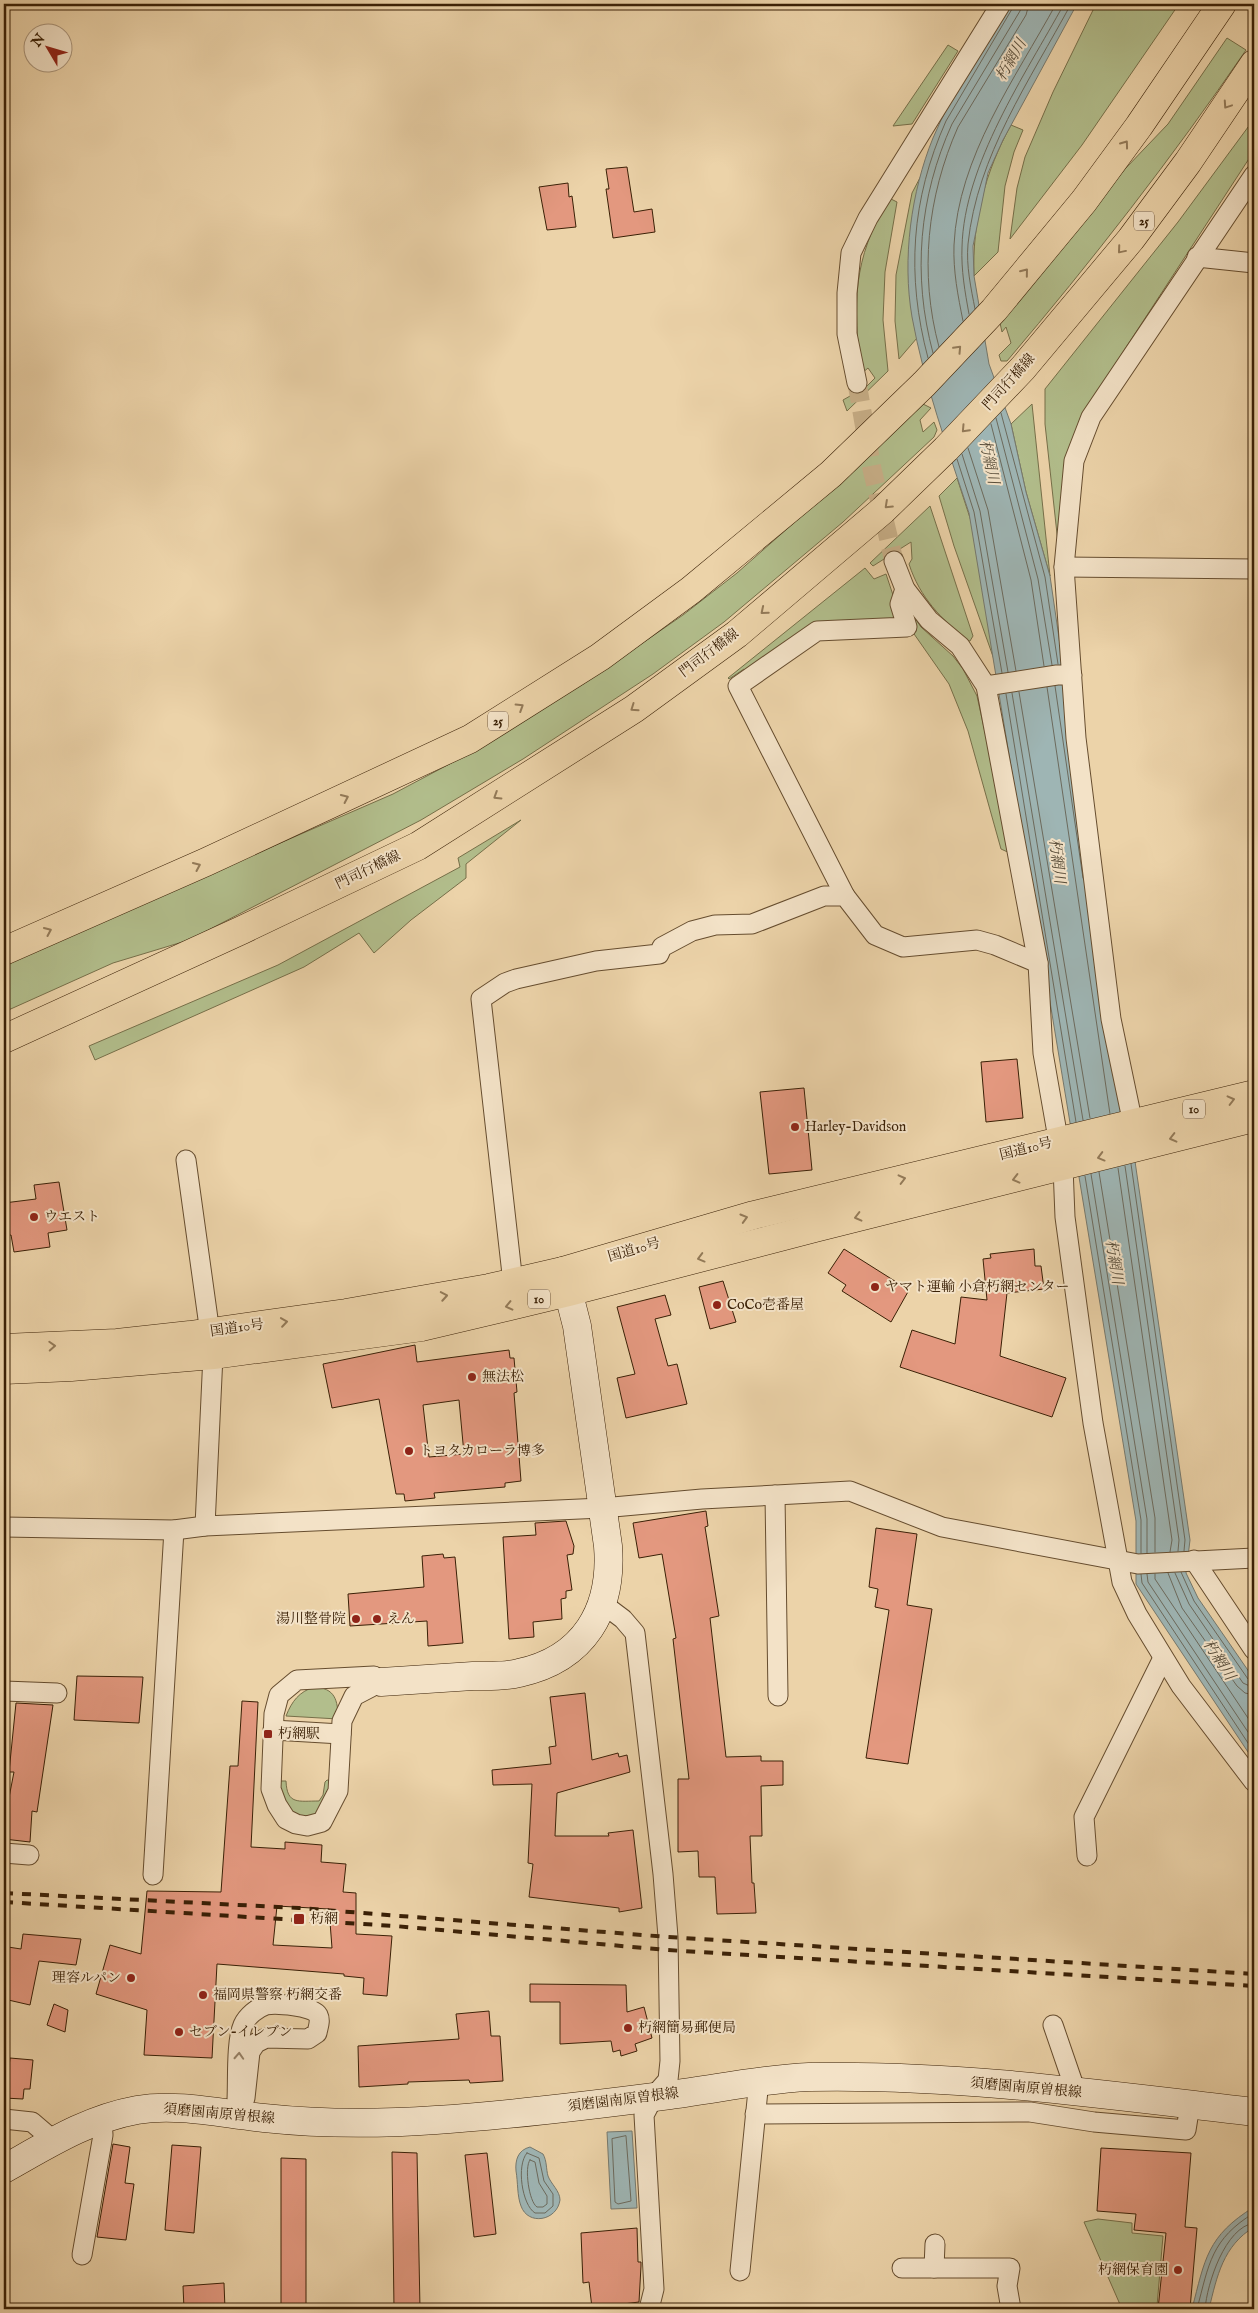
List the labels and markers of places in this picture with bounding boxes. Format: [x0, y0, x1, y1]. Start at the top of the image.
place label: Harley-Davidson [805, 1118, 907, 1136]
marker: Harley-Davidson [789, 1121, 801, 1133]
place label: ウエスト [44, 1208, 100, 1226]
marker: ウエスト [28, 1211, 40, 1223]
place label: ヤマト運輸 小倉朽網センター [885, 1278, 1070, 1296]
marker: ヤマト運輸 小倉朽網センター [869, 1281, 881, 1293]
place label: CoCo壱番屋 [727, 1296, 804, 1314]
marker: CoCo壱番屋 [711, 1299, 723, 1311]
place label: 無法松 [482, 1368, 524, 1386]
marker: 無法松 [466, 1371, 478, 1383]
place label: トヨタカローラ博多 [419, 1442, 545, 1460]
marker: トヨタカローラ博多 [403, 1445, 415, 1457]
place label: 湯川整骨院 [276, 1610, 346, 1628]
place label: えん [387, 1610, 415, 1628]
marker: 湯川整骨院 [350, 1613, 362, 1625]
marker: えん [371, 1613, 383, 1625]
place label: 朽網駅 [278, 1725, 320, 1743]
marker: 朽網駅 [262, 1728, 274, 1740]
place label: 朽網 [310, 1910, 338, 1928]
marker: 朽網 [292, 1912, 306, 1926]
place label: 理容ルパン [52, 1969, 121, 1987]
marker: 理容ルパン [125, 1972, 137, 1984]
place label: 福岡県警察 朽網交番 [213, 1986, 342, 2004]
marker: 福岡県警察 朽網交番 [197, 1989, 209, 2001]
place label: 朽網簡易郵便局 [638, 2019, 736, 2037]
marker: 朽網簡易郵便局 [622, 2022, 634, 2034]
place label: セブン-イレブン [189, 2023, 292, 2041]
marker: セブン-イレブン [173, 2026, 185, 2038]
place label: 朽網保育園 [1098, 2261, 1168, 2279]
marker: 朽網保育園 [1172, 2264, 1184, 2276]

